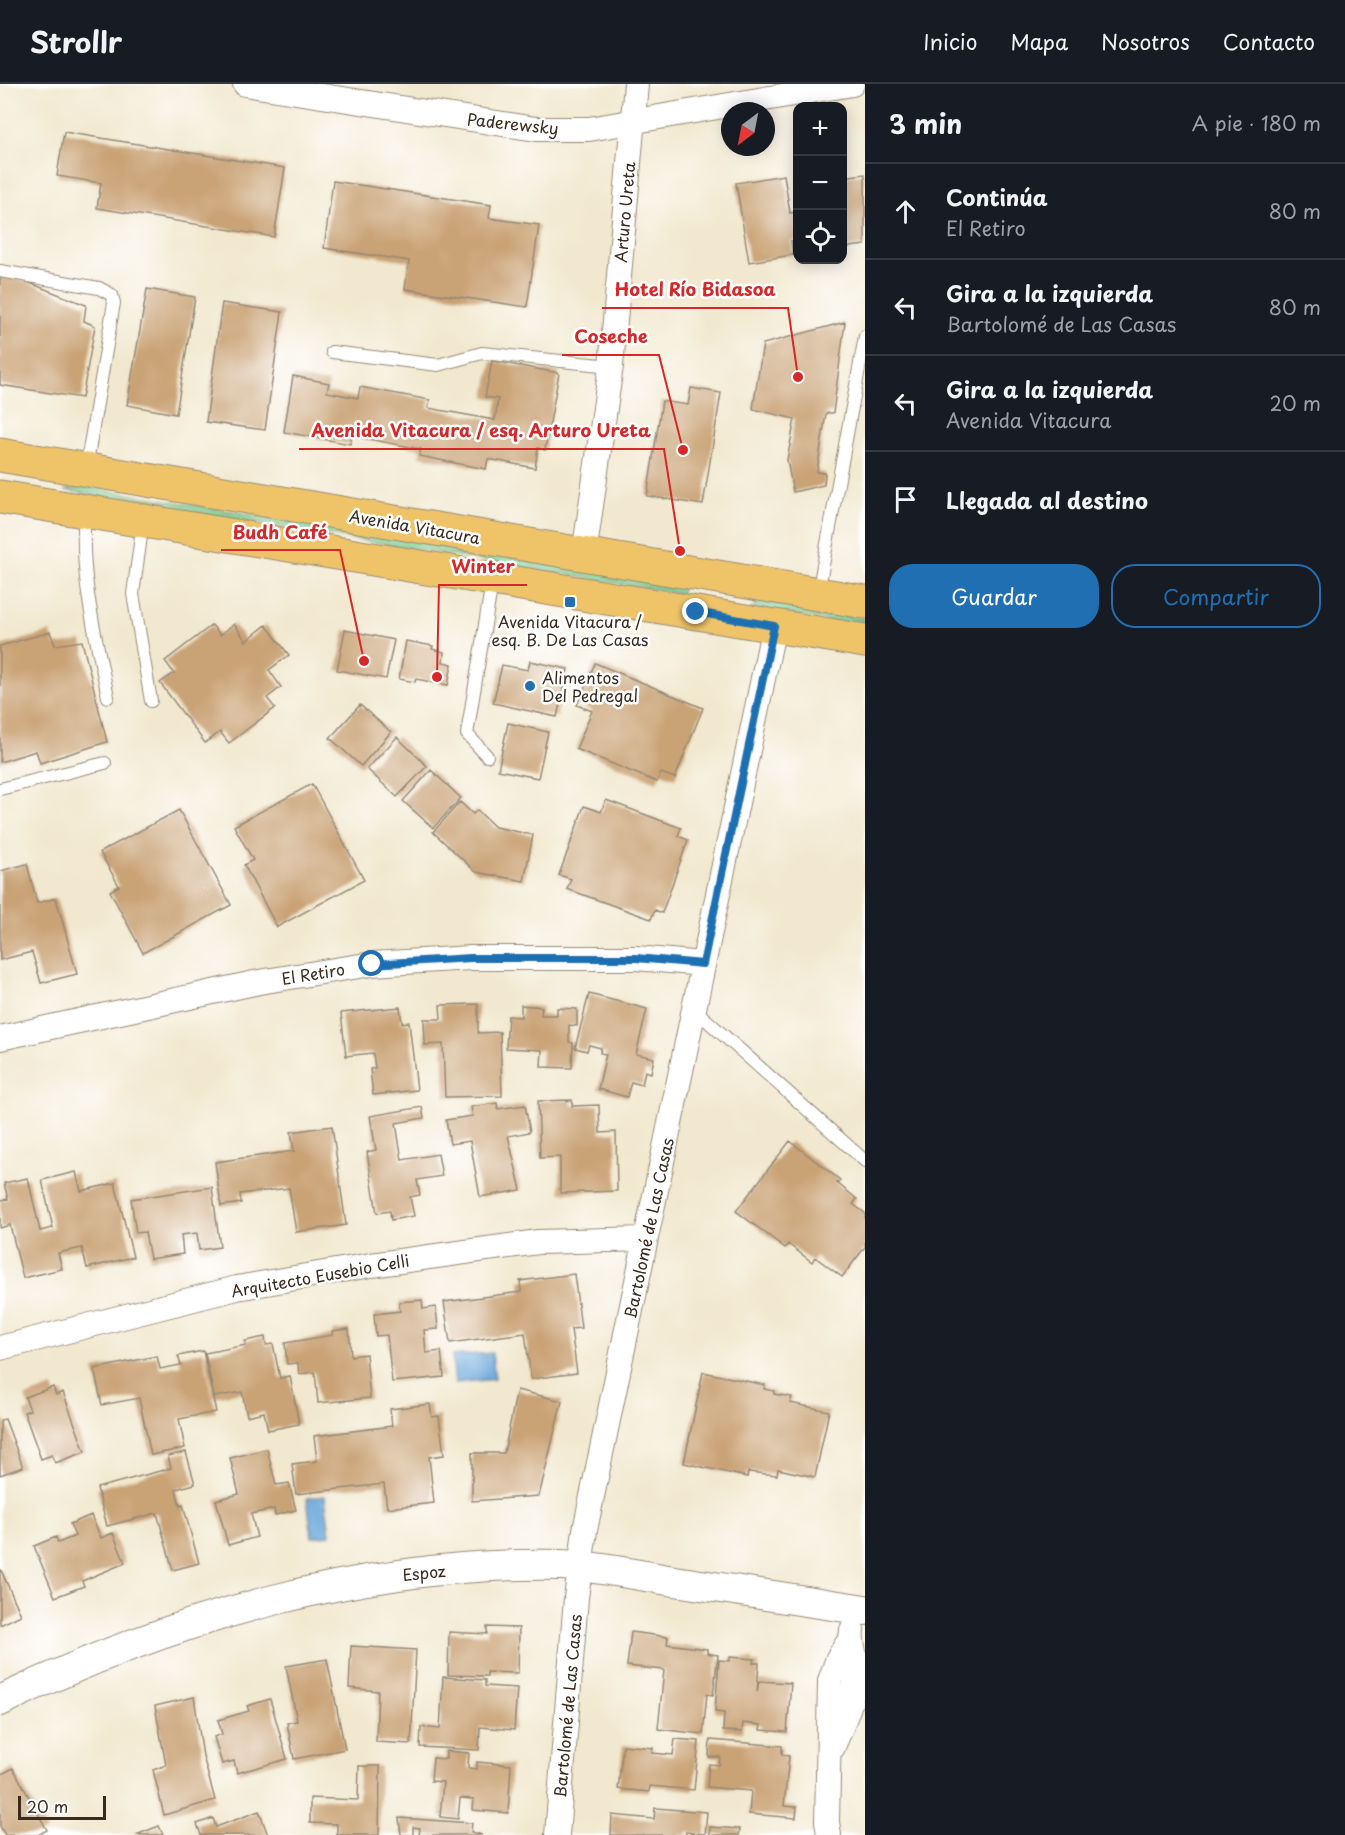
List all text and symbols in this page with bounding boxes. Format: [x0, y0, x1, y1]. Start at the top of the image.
text: Strollr [30, 20, 122, 63]
text: Inicio [923, 25, 977, 57]
text: Mapa [1010, 25, 1068, 57]
text: Nosotros [1101, 25, 1190, 57]
text: Contacto [1223, 25, 1315, 57]
north arrow [721, 102, 775, 156]
map controls [793, 102, 847, 264]
button: + [793, 102, 847, 156]
text: 3 min [889, 104, 962, 143]
street label: Paderewsky [466, 106, 560, 140]
text: A pie · 180 m [1192, 108, 1321, 138]
button: − [793, 156, 847, 210]
street label: Arturo Ureta [608, 160, 640, 263]
text: Continúa [946, 180, 1048, 213]
icon: ahead [889, 195, 922, 228]
text: 80 m [1269, 196, 1321, 226]
button: locate [793, 210, 847, 264]
text: El Retiro [946, 213, 1026, 243]
callout: Hotel Río Bidasoa [602, 272, 788, 308]
text: Hotel Río Bidasoa [614, 275, 776, 302]
text: Gira a la izquierda [946, 276, 1153, 309]
icon: left [889, 291, 922, 324]
text: 80 m [1269, 292, 1321, 322]
text: Bartolomé de Las Casas [946, 309, 1176, 339]
callout: Coseche [562, 319, 659, 355]
text: Coseche [574, 322, 648, 349]
text: Gira a la izquierda [946, 372, 1153, 405]
icon: left [889, 387, 922, 420]
text: 20 m [1269, 388, 1321, 418]
text: Avenida Vitacura [946, 405, 1112, 435]
callout: Avenida Vitacura / esq. Arturo Ureta [299, 413, 664, 449]
text: Avenida Vitacura / esq. Arturo Ureta [310, 416, 651, 443]
icon: arrive [889, 483, 922, 516]
text: Llegada al destino [946, 483, 1148, 516]
street label: Avenida Vitacura [348, 503, 482, 549]
callout: Budh Café [221, 514, 340, 550]
text: Budh Café [232, 518, 328, 545]
callout: Winter [439, 549, 527, 585]
text: Winter [451, 552, 515, 579]
button: Guardar [889, 564, 1099, 628]
button: Compartir [1111, 564, 1321, 628]
marker: Avenida Vitacura / esq. B. De Las Casas [563, 595, 577, 609]
route end [682, 598, 708, 624]
place label: Avenida Vitacura / esq. B. De Las Casas [492, 609, 648, 651]
place label: Alimentos Del Pedregal [542, 665, 638, 707]
marker: Alimentos Del Pedregal [523, 679, 537, 693]
route start [358, 950, 384, 976]
street label: El Retiro [280, 956, 346, 990]
street label: Bartolomé de Las Casas [617, 1135, 679, 1321]
street label: Arquitecto Eusebio Celli [229, 1248, 411, 1302]
street label: Espoz [401, 1558, 447, 1586]
street label: Bartolomé de Las Casas [547, 1613, 587, 1799]
scale bar [18, 1793, 106, 1820]
text: 20 m [27, 1794, 68, 1818]

